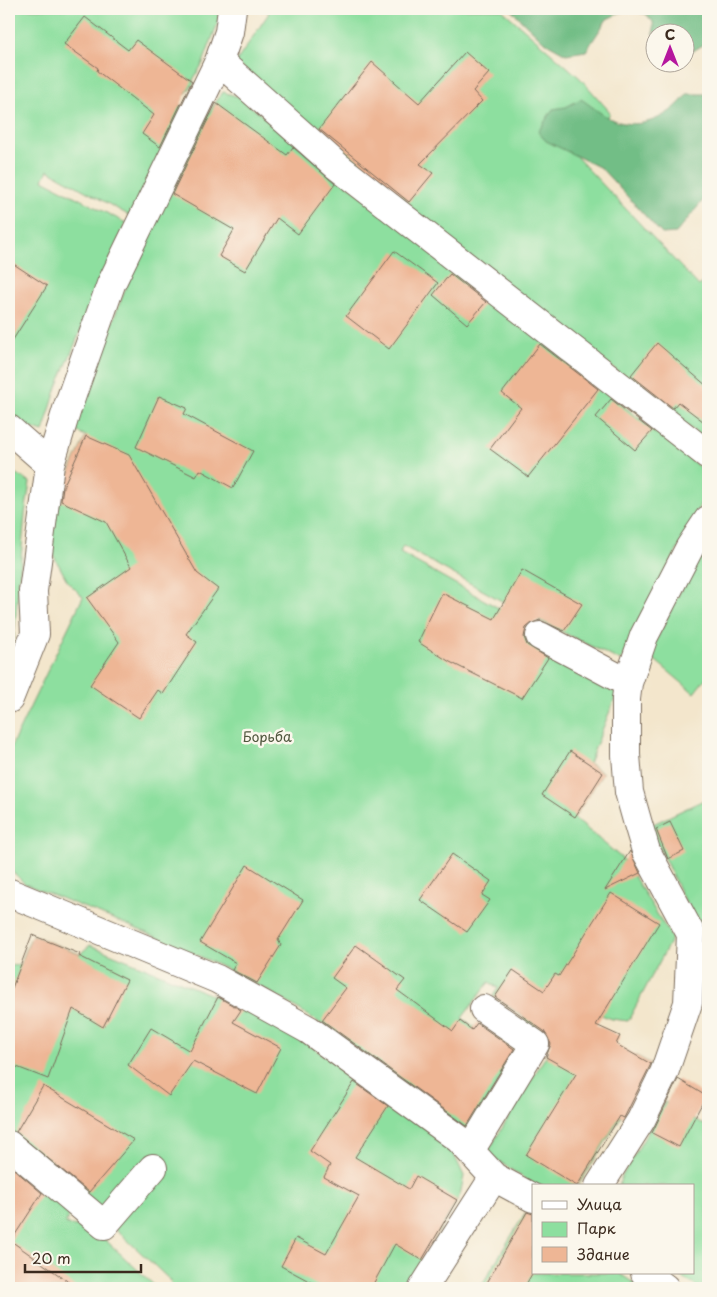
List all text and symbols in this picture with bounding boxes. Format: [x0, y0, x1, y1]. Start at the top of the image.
north arrow [644, 22, 694, 72]
text: С [665, 24, 675, 45]
park label: Борьба [242, 726, 292, 747]
legend [532, 1184, 694, 1274]
text: Улица [577, 1192, 622, 1215]
text: Парк [577, 1216, 616, 1239]
scale bar [25, 1242, 141, 1274]
text: Здание [577, 1242, 630, 1265]
text: 20 m [32, 1246, 71, 1269]

